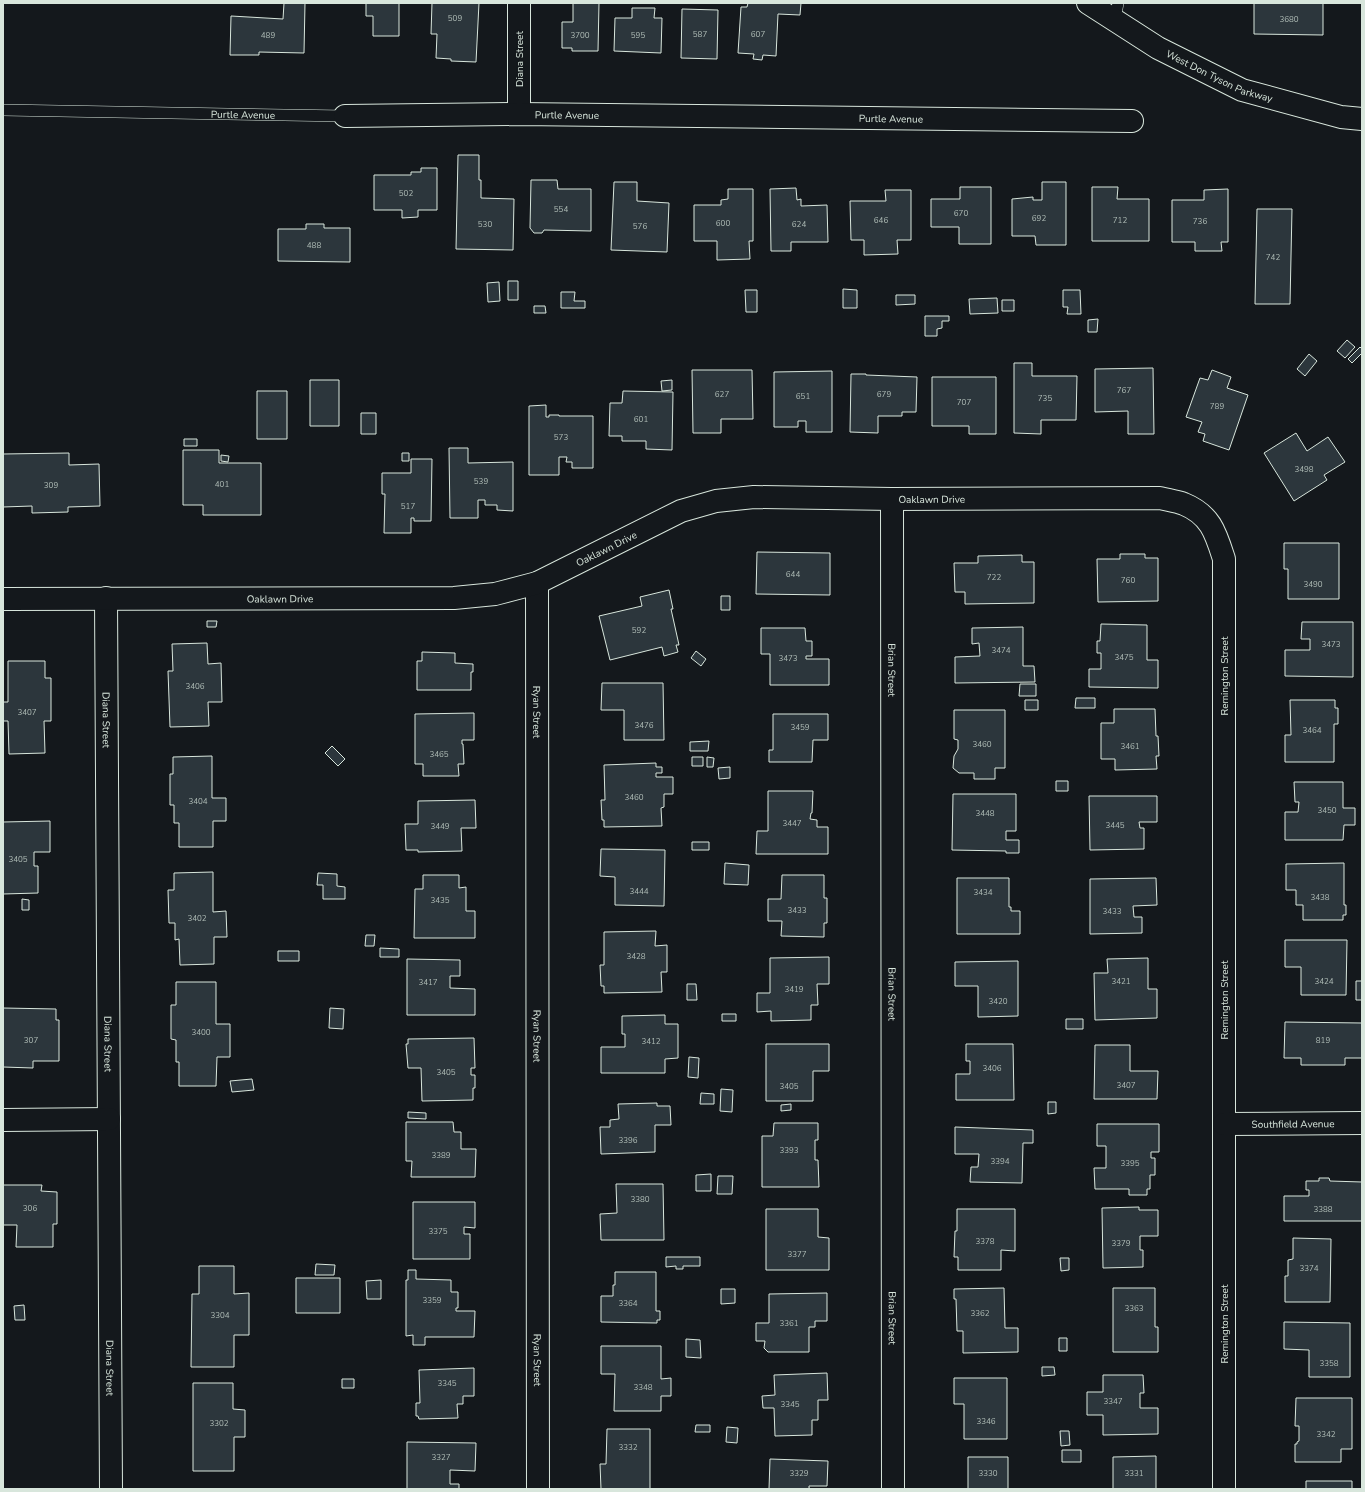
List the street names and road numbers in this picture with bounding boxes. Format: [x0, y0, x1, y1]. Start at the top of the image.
street label: Diana Street [513, 31, 527, 87]
street label: West Don Tyson Parkway [1163, 47, 1275, 106]
street label: Purtle Avenue [211, 108, 275, 123]
street label: Purtle Avenue [535, 108, 599, 123]
street label: Purtle Avenue [859, 112, 923, 127]
street label: Oaklawn Drive [898, 493, 965, 507]
street label: Oaklawn Drive [574, 528, 640, 570]
street label: Oaklawn Drive [247, 592, 313, 606]
street label: Remington Street [1218, 636, 1232, 715]
street label: Brian Street [884, 643, 898, 697]
street label: Ryan Street [529, 686, 543, 739]
street label: Diana Street [99, 692, 113, 749]
street label: Remington Street [1218, 960, 1232, 1039]
street label: Brian Street [884, 967, 899, 1021]
street label: Ryan Street [529, 1010, 544, 1063]
street label: Diana Street [100, 1016, 115, 1073]
street label: Southfield Avenue [1252, 1117, 1334, 1132]
street label: Remington Street [1218, 1284, 1232, 1363]
street label: Brian Street [885, 1291, 899, 1345]
street label: Ryan Street [530, 1334, 544, 1387]
street label: Diana Street [102, 1340, 116, 1397]

